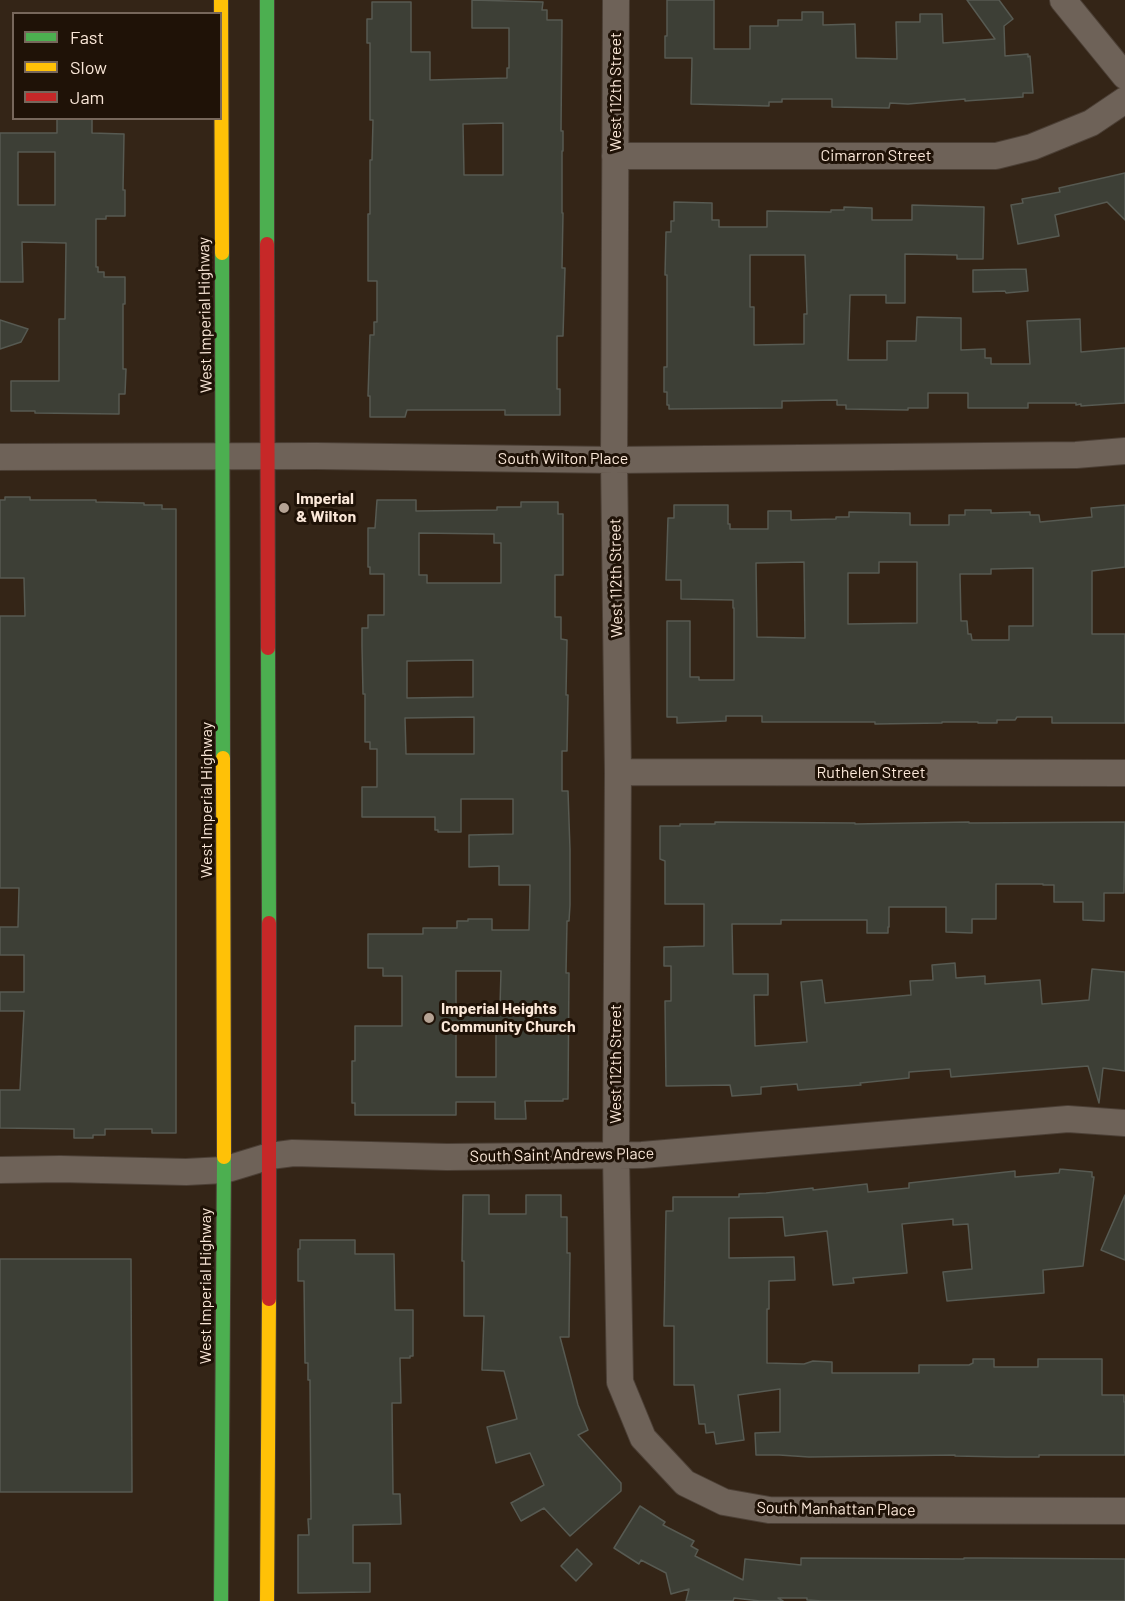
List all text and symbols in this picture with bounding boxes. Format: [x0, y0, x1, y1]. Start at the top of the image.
legend [12, 12, 222, 120]
text: Fast [70, 26, 104, 48]
street label: West 112th Street [606, 32, 626, 152]
text: Slow [70, 56, 107, 78]
text: Jam [70, 86, 104, 108]
street label: Cimarron Street [821, 146, 931, 166]
street label: West Imperial Highway [194, 237, 216, 393]
street label: South Wilton Place [498, 449, 628, 469]
place label: Imperial & Wilton [296, 489, 356, 527]
marker: Imperial & Wilton [277, 501, 291, 515]
street label: West 112th Street [605, 518, 627, 638]
street label: West Imperial Highway [197, 722, 217, 878]
street label: Ruthelen Street [817, 763, 925, 783]
place label: Imperial Heights Community Church [441, 999, 576, 1037]
street label: West 112th Street [606, 1004, 626, 1124]
marker: Imperial Heights Community Church [422, 1011, 436, 1025]
street label: South Saint Andrews Place [470, 1144, 654, 1166]
street label: West Imperial Highway [196, 1208, 216, 1364]
street label: South Manhattan Place [756, 1498, 916, 1520]

